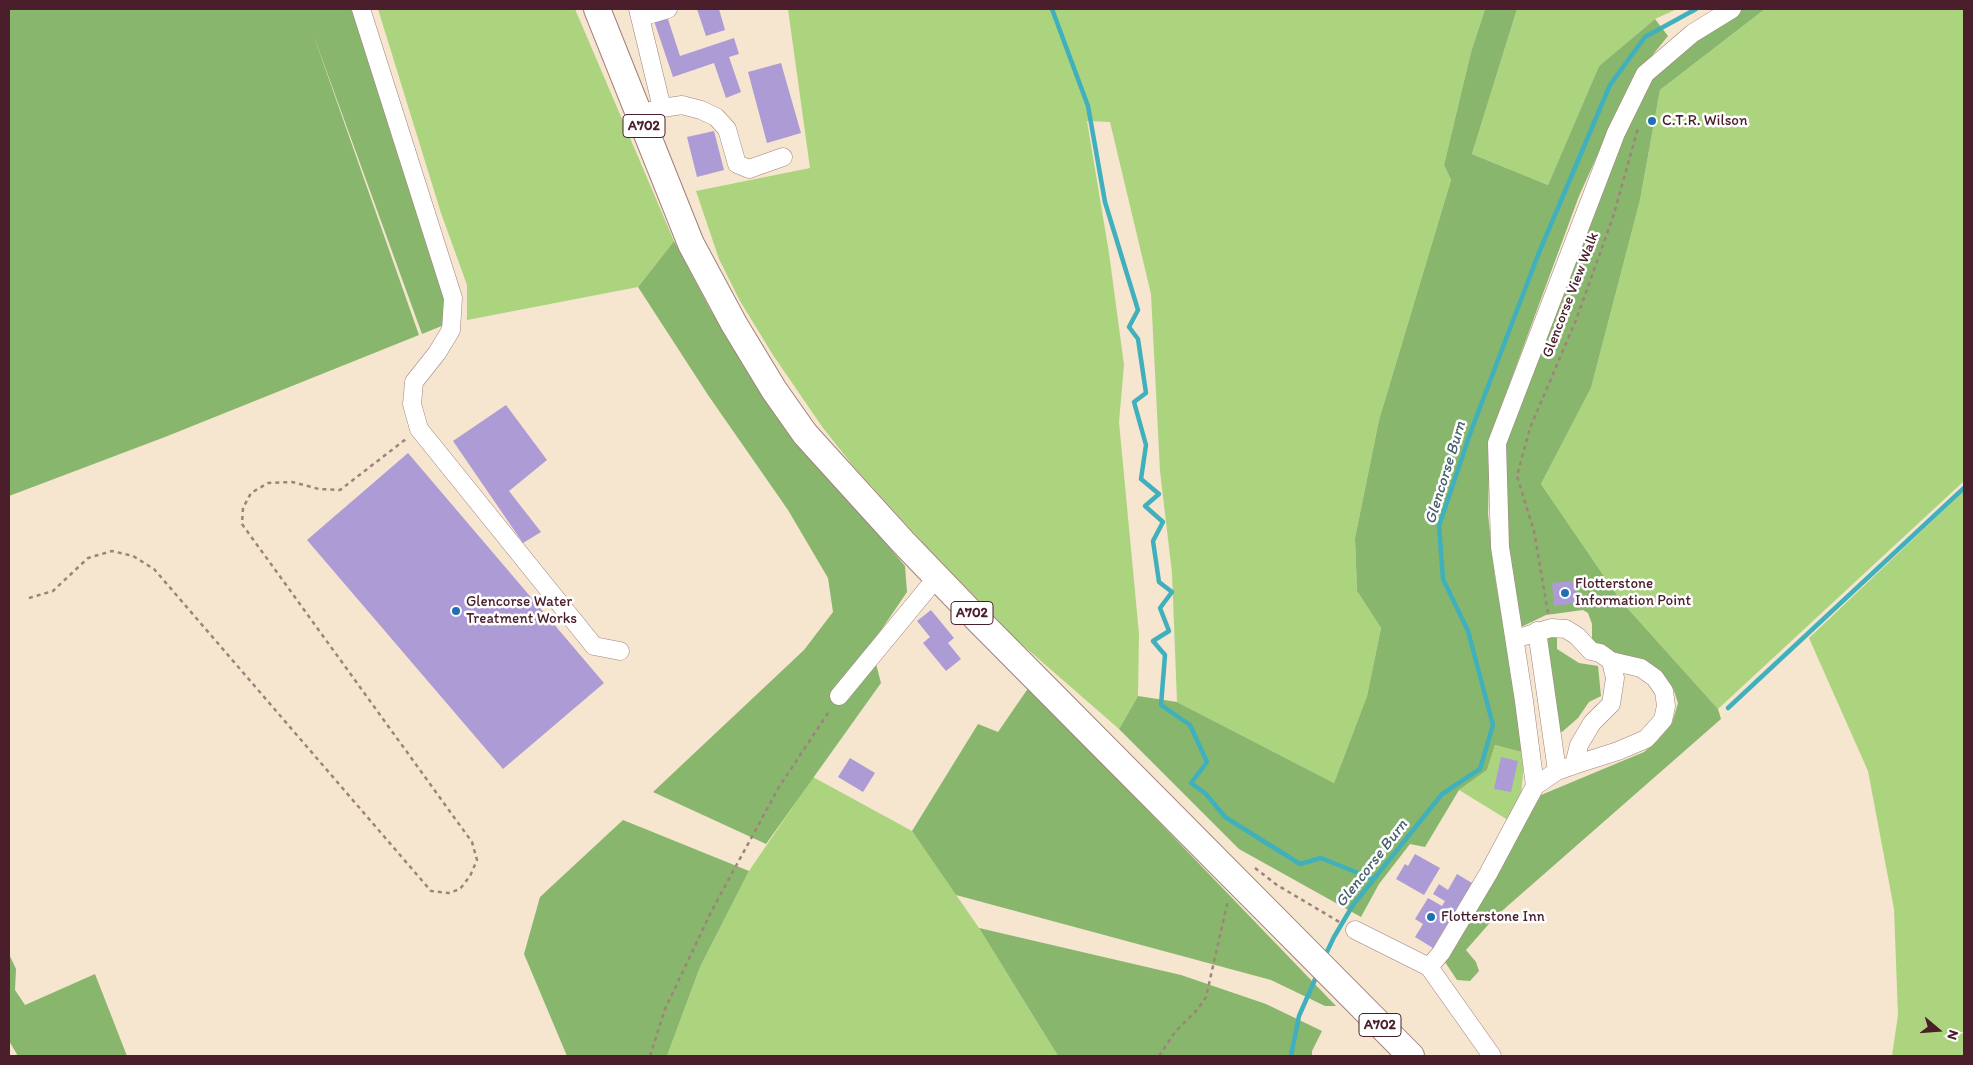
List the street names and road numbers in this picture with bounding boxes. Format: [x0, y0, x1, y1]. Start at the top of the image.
road number: A702 [623, 114, 665, 138]
street label: Glencorse View Walk [1539, 230, 1603, 360]
road number: A702 [951, 602, 993, 624]
road number: A702 [1359, 1014, 1401, 1036]

